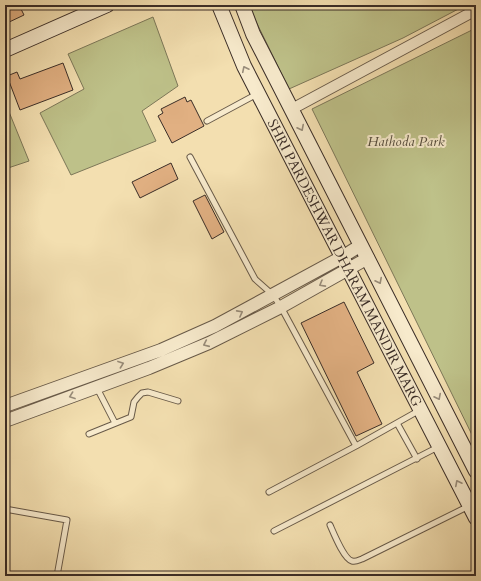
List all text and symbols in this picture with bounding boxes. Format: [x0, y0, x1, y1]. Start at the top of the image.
one-way arrow [242, 66, 250, 73]
street label: SHRI PARDESHWAR DHARAM MANDIR MARG [263, 116, 427, 410]
one-way arrow [297, 124, 304, 131]
park label: Hathoda Park [367, 132, 445, 151]
one-way arrow [375, 277, 382, 285]
one-way arrow [319, 280, 326, 287]
one-way arrow [236, 310, 243, 317]
one-way arrow [203, 339, 210, 347]
one-way arrow [117, 360, 124, 369]
one-way arrow [69, 391, 76, 399]
one-way arrow [434, 393, 441, 401]
one-way arrow [455, 480, 463, 488]

